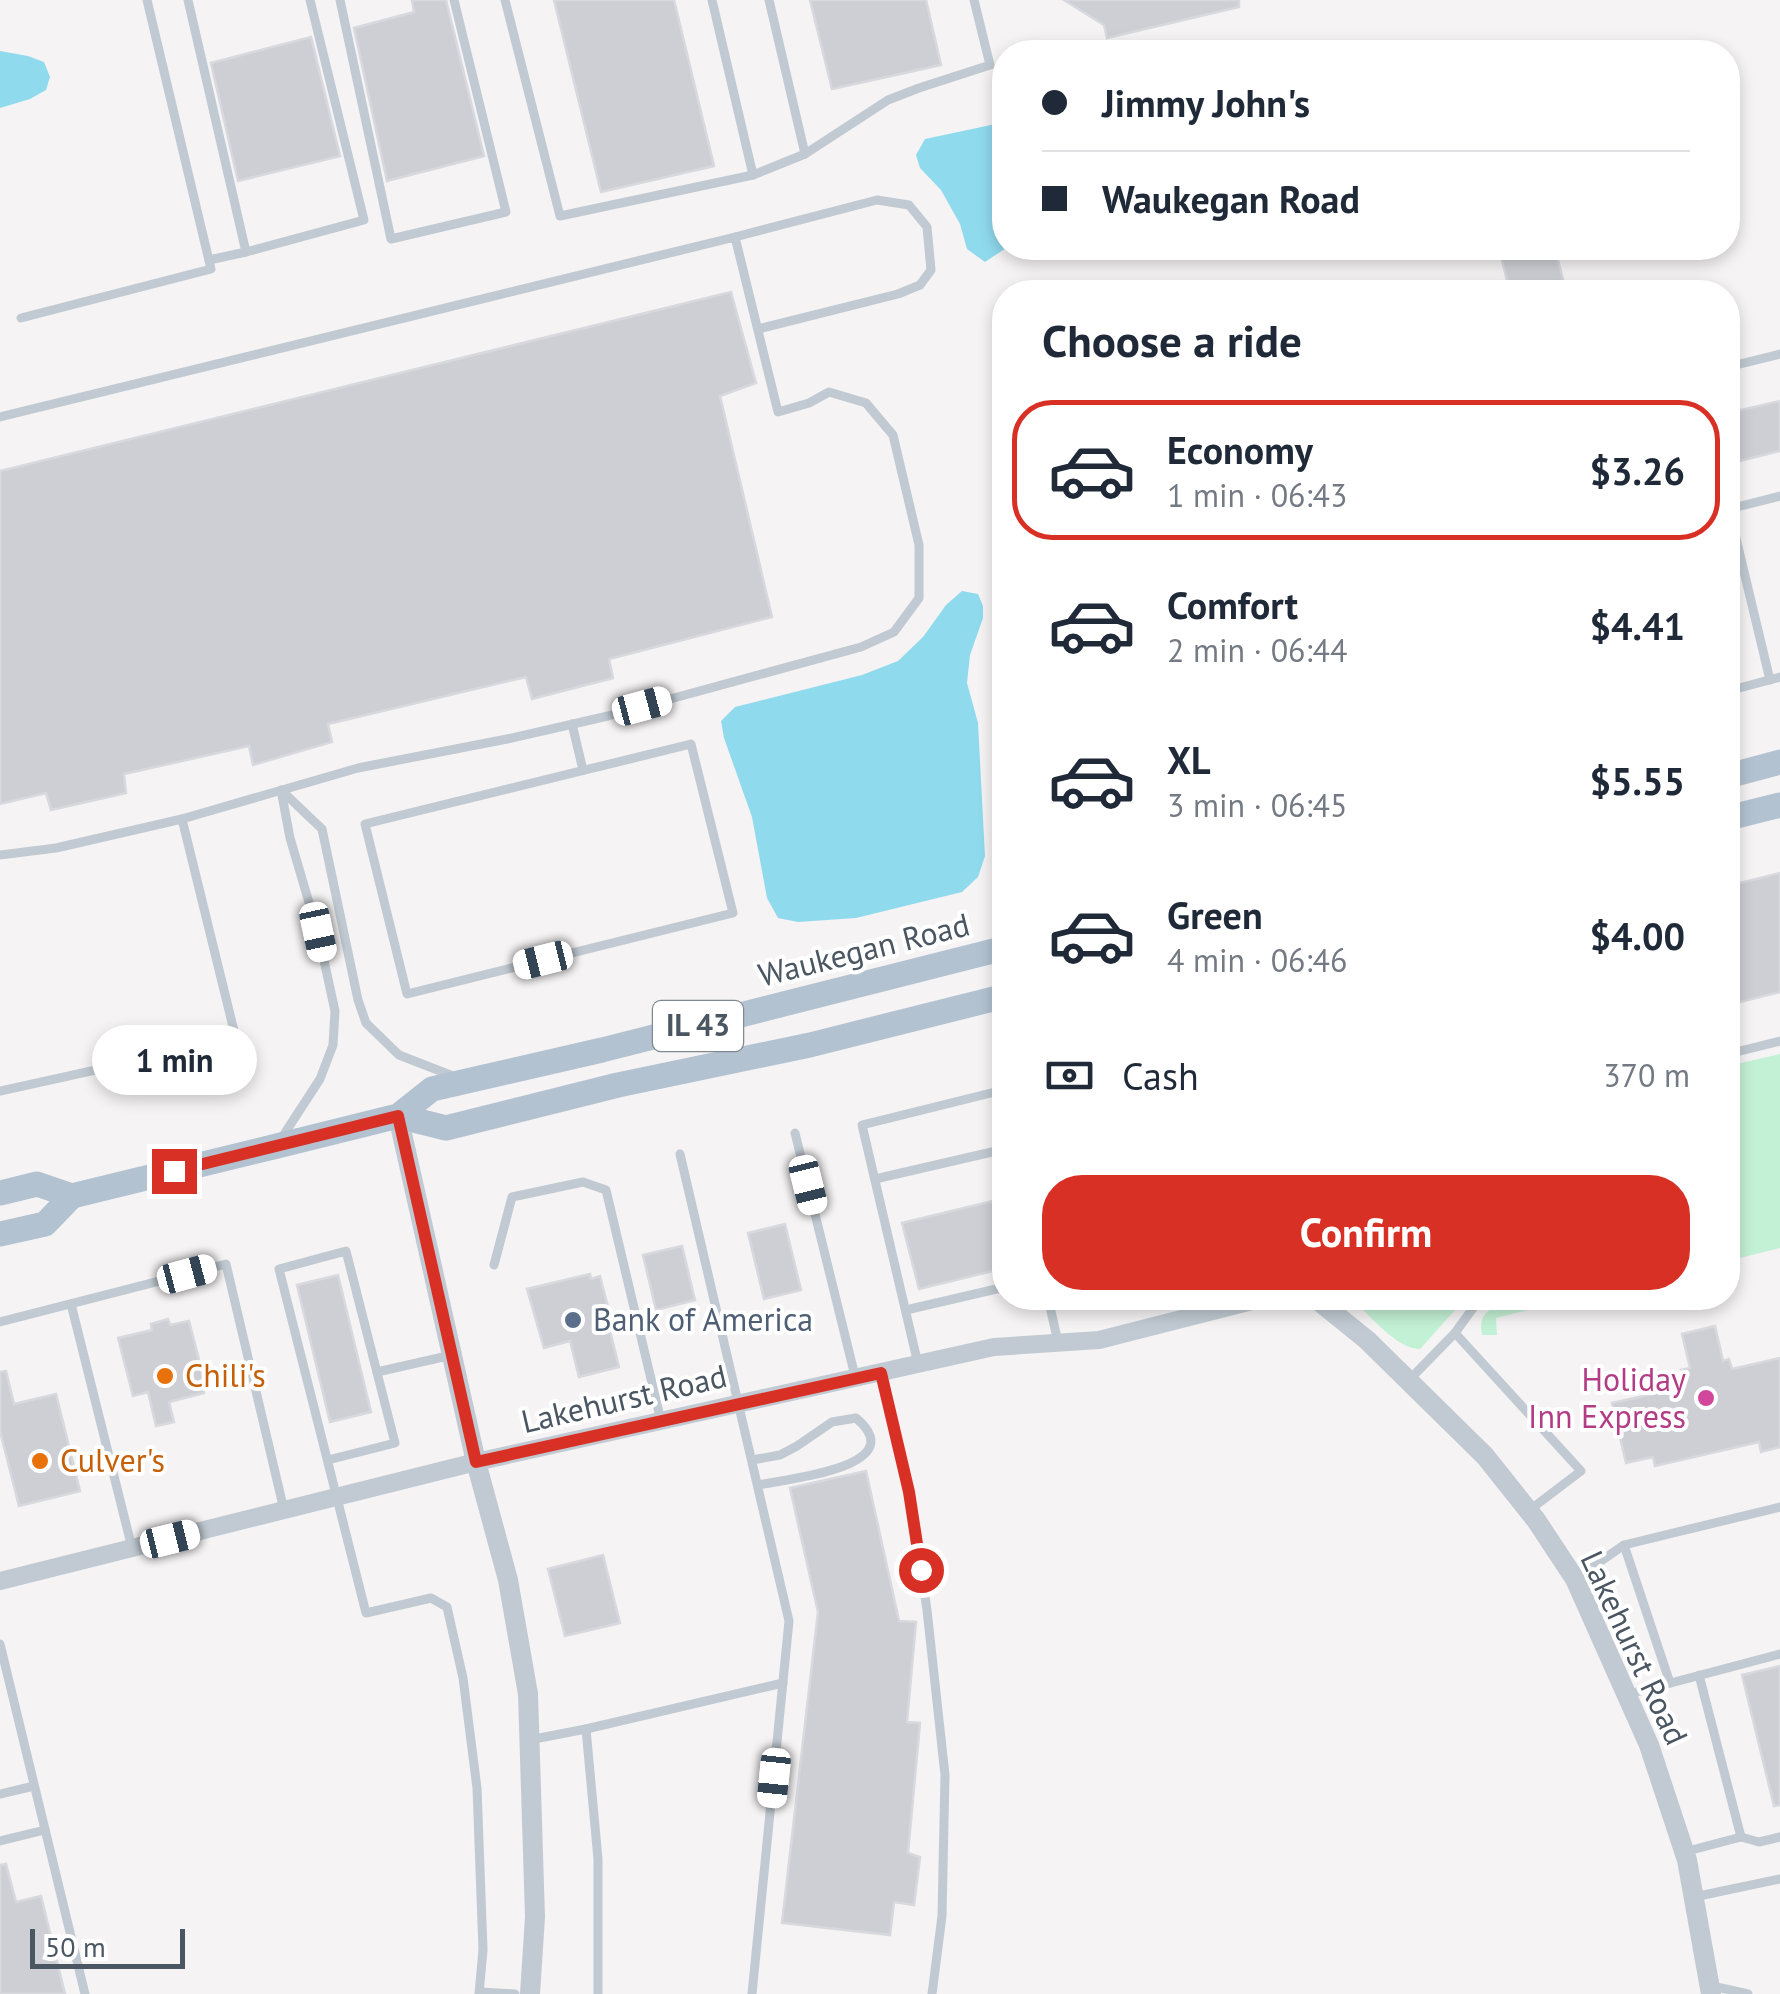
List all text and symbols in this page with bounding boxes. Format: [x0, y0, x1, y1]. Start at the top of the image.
text: Jimmy John's [1102, 78, 1310, 127]
text: Waukegan Road [1102, 174, 1360, 223]
text: Choose a ride [1042, 311, 1302, 369]
icon: car [1047, 425, 1137, 515]
text: Economy [1167, 425, 1313, 474]
text: $3.26 [1589, 446, 1685, 495]
text: 1 min · 06:43 [1167, 474, 1347, 516]
icon: car [1047, 580, 1137, 670]
text: Comfort [1167, 580, 1298, 629]
text: $4.41 [1589, 601, 1685, 650]
text: 2 min · 06:44 [1167, 629, 1347, 671]
car [609, 684, 675, 728]
icon: car [1047, 735, 1137, 825]
text: XL [1167, 735, 1211, 784]
text: $5.55 [1589, 756, 1685, 805]
text: 3 min · 06:45 [1167, 784, 1347, 826]
icon: car [1047, 890, 1137, 980]
text: Green [1167, 890, 1263, 939]
car [297, 900, 339, 964]
street label: Waukegan Road [754, 903, 974, 996]
text: $4.00 [1589, 911, 1685, 960]
car [510, 938, 576, 982]
text: 4 min · 06:46 [1167, 939, 1347, 981]
road number: IL 43 [653, 1001, 743, 1051]
callout: 1 min [91, 1026, 256, 1096]
text: 1 min [135, 1039, 214, 1081]
icon: cash [1042, 1048, 1097, 1103]
text: Cash [1122, 1051, 1199, 1100]
text: 370 m [1603, 1054, 1690, 1096]
route end [152, 1149, 197, 1194]
car [786, 1152, 830, 1218]
button: Confirm [1042, 1175, 1690, 1290]
car [154, 1252, 220, 1296]
place label: Bank of America [593, 1298, 813, 1340]
marker: Bank of America [562, 1309, 584, 1331]
place label: Chili's [185, 1354, 266, 1396]
street label: Lakehurst Road [517, 1354, 730, 1442]
place label: Holiday Inn Express [1528, 1358, 1686, 1437]
marker: Chili's [154, 1365, 176, 1387]
marker: Holiday Inn Express [1695, 1387, 1717, 1409]
place label: Culver's [60, 1439, 165, 1481]
marker: Culver's [29, 1450, 51, 1472]
car [137, 1517, 203, 1561]
street label: Lakehurst Road [1572, 1544, 1698, 1751]
route start [899, 1548, 944, 1593]
car [756, 1747, 792, 1809]
scale bar [30, 1924, 185, 1968]
text: 50 m [45, 1928, 106, 1965]

